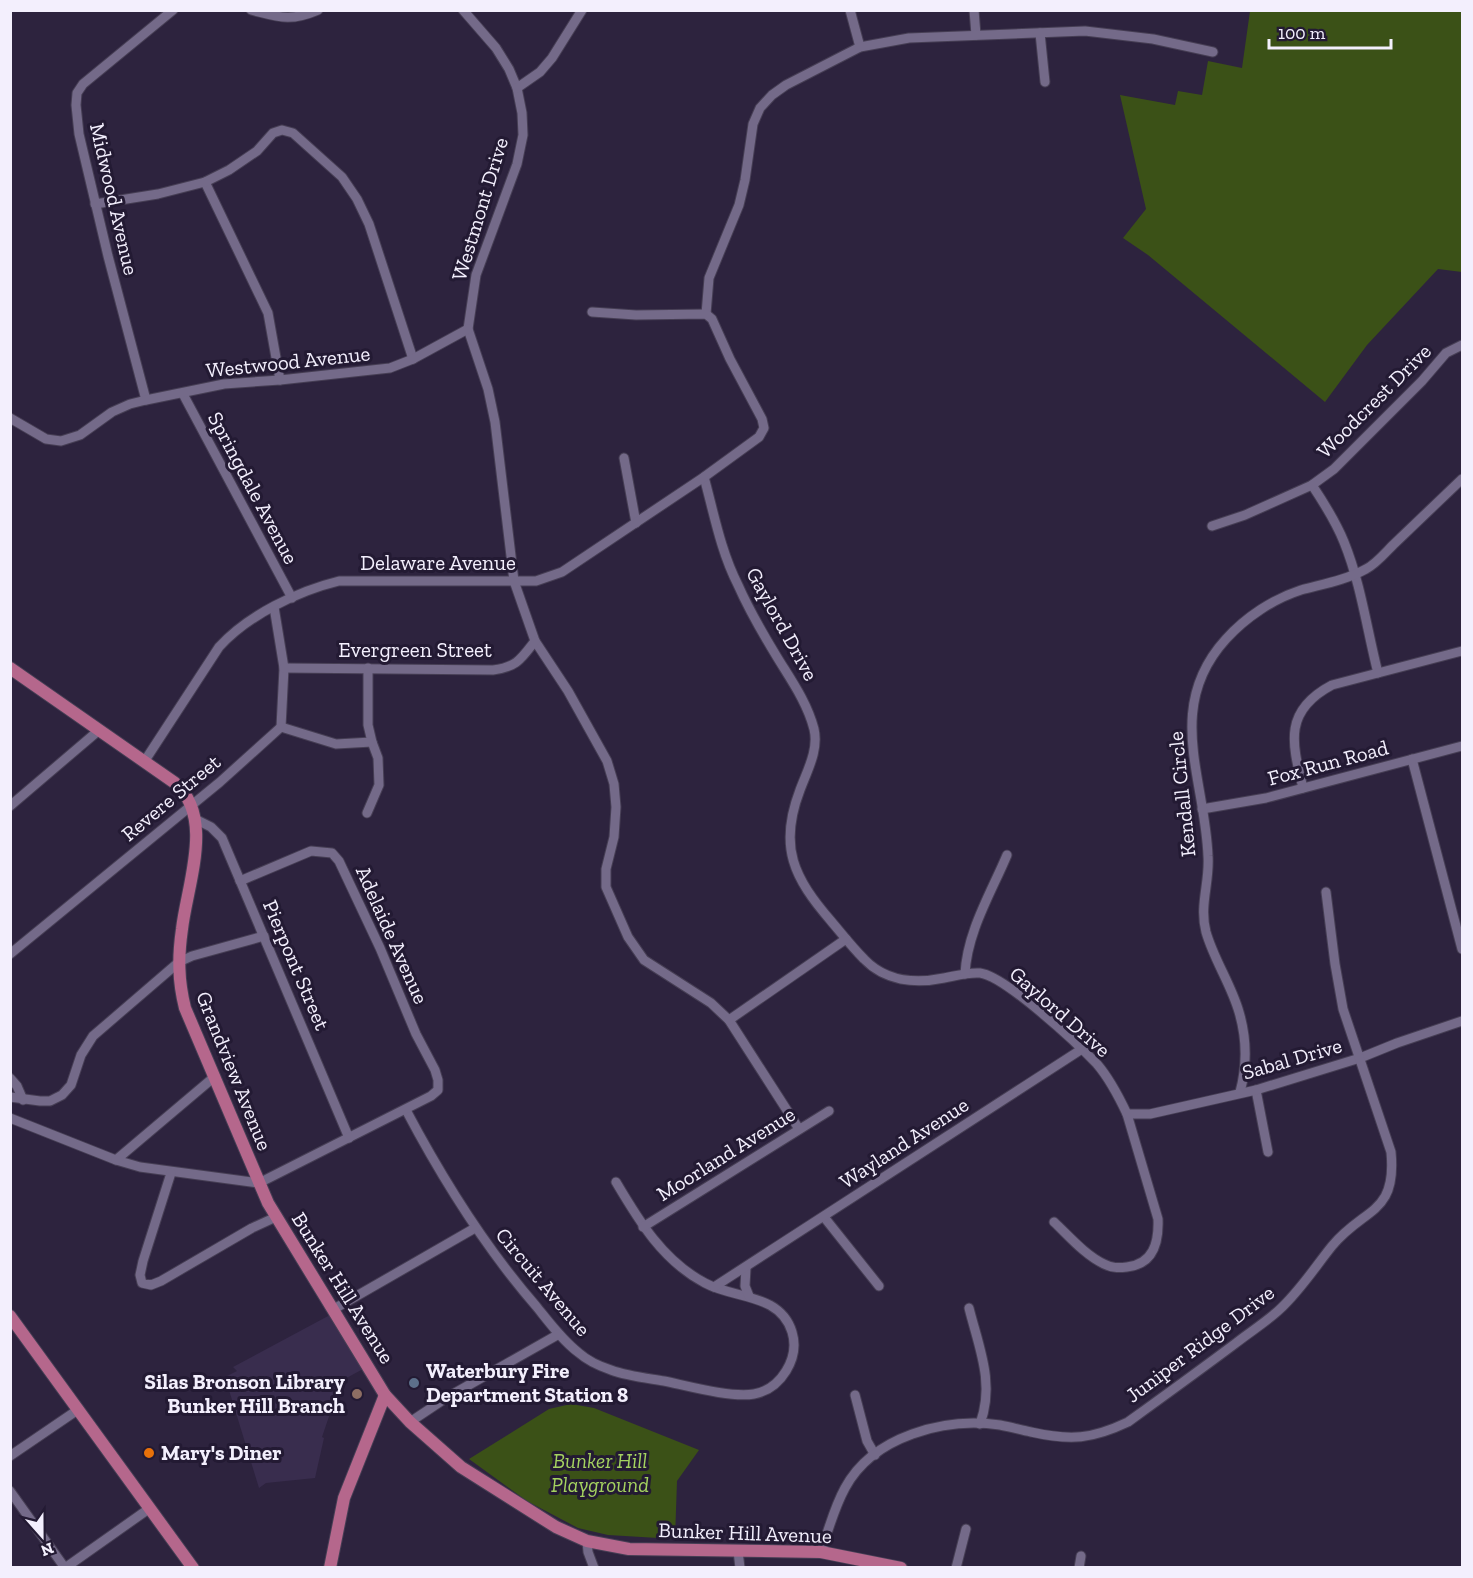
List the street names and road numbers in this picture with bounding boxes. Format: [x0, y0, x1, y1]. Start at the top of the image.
street label: Midwood Avenue [85, 120, 144, 278]
street label: Westmont Drive [446, 134, 513, 283]
street label: Woodcrest Drive [1311, 338, 1436, 463]
street label: Westwood Avenue [205, 340, 371, 383]
street label: Springdale Avenue [203, 407, 304, 568]
street label: Delaware Avenue [360, 550, 516, 575]
street label: Gaylord Drive [741, 563, 824, 685]
street label: Evergreen Street [338, 637, 492, 662]
street label: Kendall Circle [1162, 730, 1201, 858]
street label: Fox Run Road [1265, 734, 1391, 791]
street label: Revere Street [116, 749, 225, 846]
street label: Adelaide Avenue [351, 862, 434, 1008]
street label: Pierpont Street [258, 896, 335, 1034]
street label: Gaylord Drive [1005, 961, 1116, 1062]
street label: Grandview Avenue [191, 988, 278, 1154]
street label: Sabal Drive [1239, 1032, 1345, 1085]
street label: Wayland Avenue [835, 1092, 973, 1194]
street label: Moorland Avenue [652, 1101, 800, 1206]
street label: Bunker Hill Avenue [287, 1207, 400, 1368]
street label: Circuit Avenue [491, 1222, 596, 1341]
street label: Juniper Ridge Drive [1121, 1280, 1279, 1408]
street label: Bunker Hill Avenue [658, 1517, 832, 1548]

